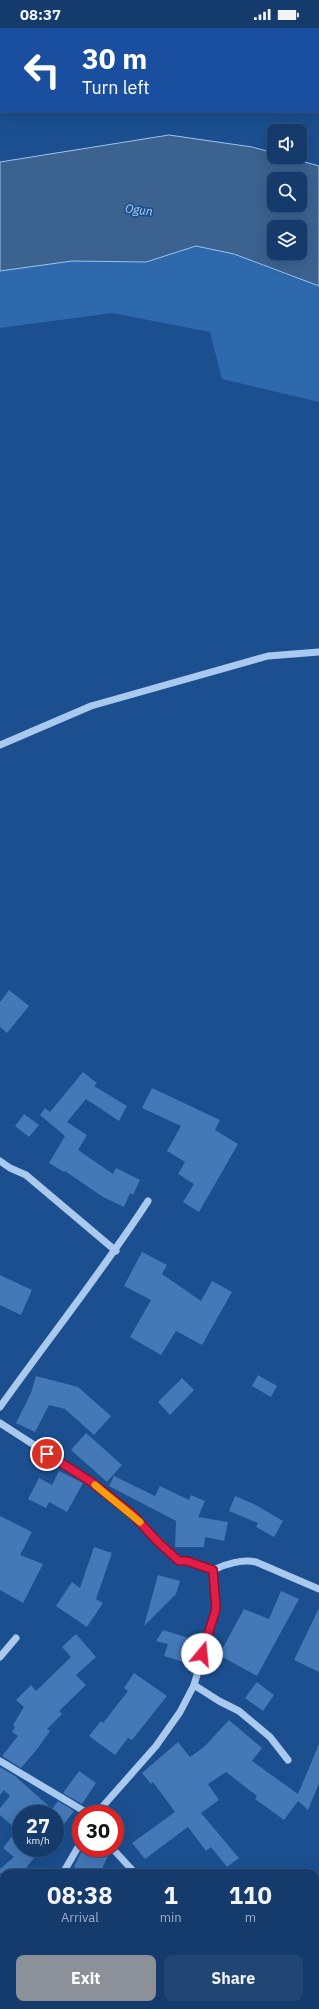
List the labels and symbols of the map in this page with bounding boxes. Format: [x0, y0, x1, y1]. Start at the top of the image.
water label: Ogun [124, 200, 154, 219]
pin [30, 1437, 64, 1471]
position arrow [181, 1633, 223, 1675]
speed limit sign: 30 [72, 1805, 124, 1857]

